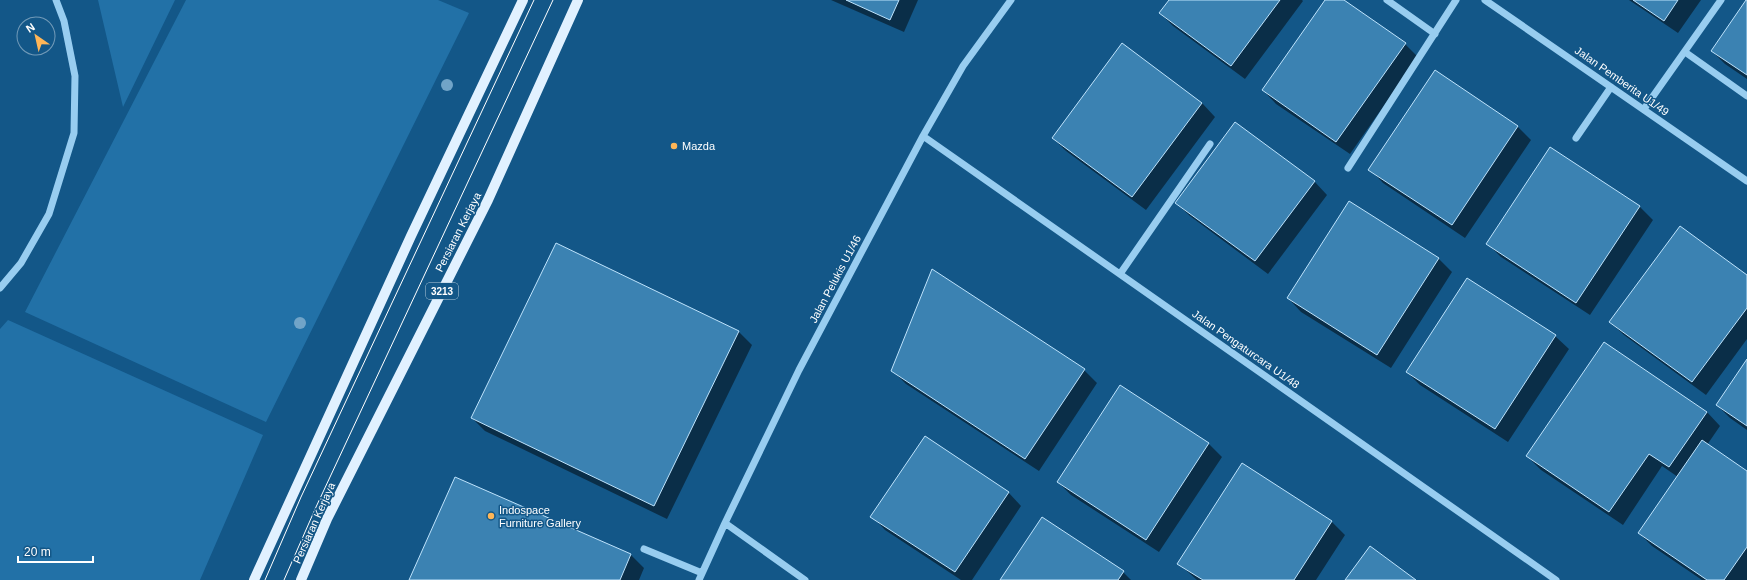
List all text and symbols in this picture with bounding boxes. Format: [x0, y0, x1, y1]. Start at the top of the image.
north arrow [16, 16, 56, 56]
text: N [24, 20, 37, 35]
street label: Jalan Pemberita U1/49 [1573, 44, 1671, 118]
place label: Mazda [682, 140, 716, 152]
marker: Mazda [669, 141, 679, 151]
street label: Persiaran Kerjaya [433, 190, 484, 274]
street label: Jalan Pelukis U1/46 [807, 233, 863, 325]
road number: 3213 [426, 283, 458, 299]
street label: Jalan Pengaturcara U1/48 [1190, 307, 1302, 391]
street label: Persiaran Kerjaya [291, 480, 338, 565]
place label: Indospace Furniture Gallery [499, 504, 581, 529]
marker: Indospace Furniture Gallery [486, 511, 496, 521]
scale bar [18, 538, 93, 564]
text: 20 m [24, 545, 51, 559]

